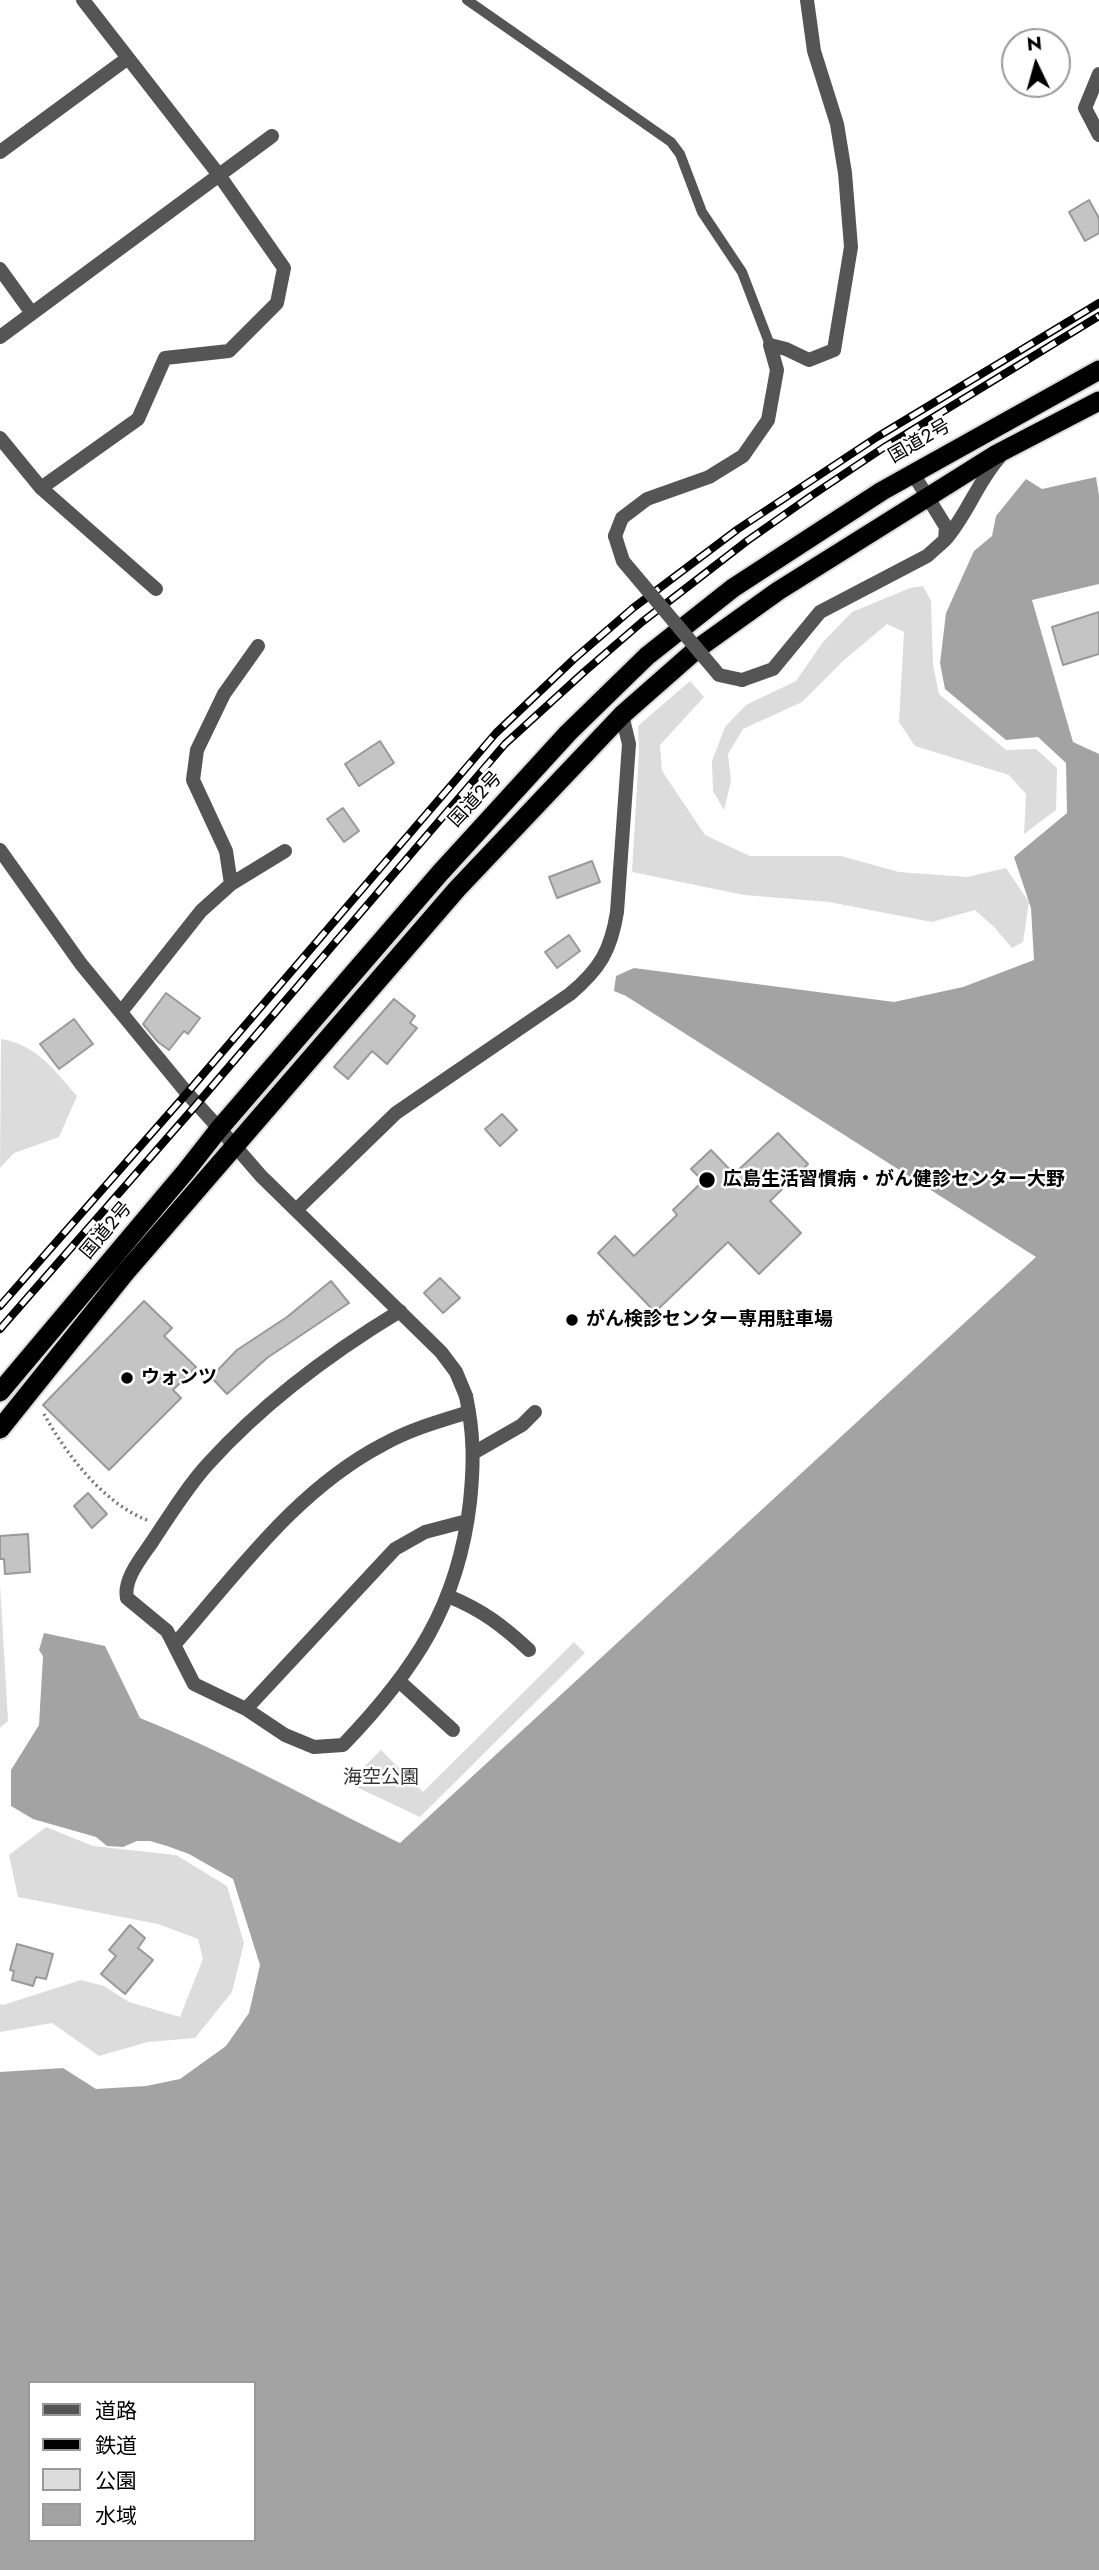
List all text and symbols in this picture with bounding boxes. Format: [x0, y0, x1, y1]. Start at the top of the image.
north arrow [1001, 28, 1071, 98]
text: N [1026, 29, 1043, 58]
street label: 国道2号 [885, 415, 955, 469]
street label: 国道2号 [445, 767, 507, 833]
place label: 広島生活習慣病・がん健診センター大野 [723, 1169, 1065, 1191]
marker: 広島生活習慣病・がん健診センター大野 [697, 1170, 717, 1190]
street label: 国道2号 [76, 1198, 138, 1264]
place label: がん検診センター専用駐車場 [586, 1309, 833, 1331]
marker: がん検診センター専用駐車場 [564, 1312, 580, 1328]
place label: ウォンツ [141, 1367, 217, 1389]
marker: ウォンツ [119, 1370, 135, 1386]
park label: 海空公園 [343, 1767, 419, 1789]
legend [28, 2381, 256, 2542]
text: 道路 [95, 2396, 137, 2426]
text: 鉄道 [95, 2431, 137, 2461]
text: 公園 [95, 2466, 137, 2496]
text: 水域 [95, 2501, 137, 2531]

